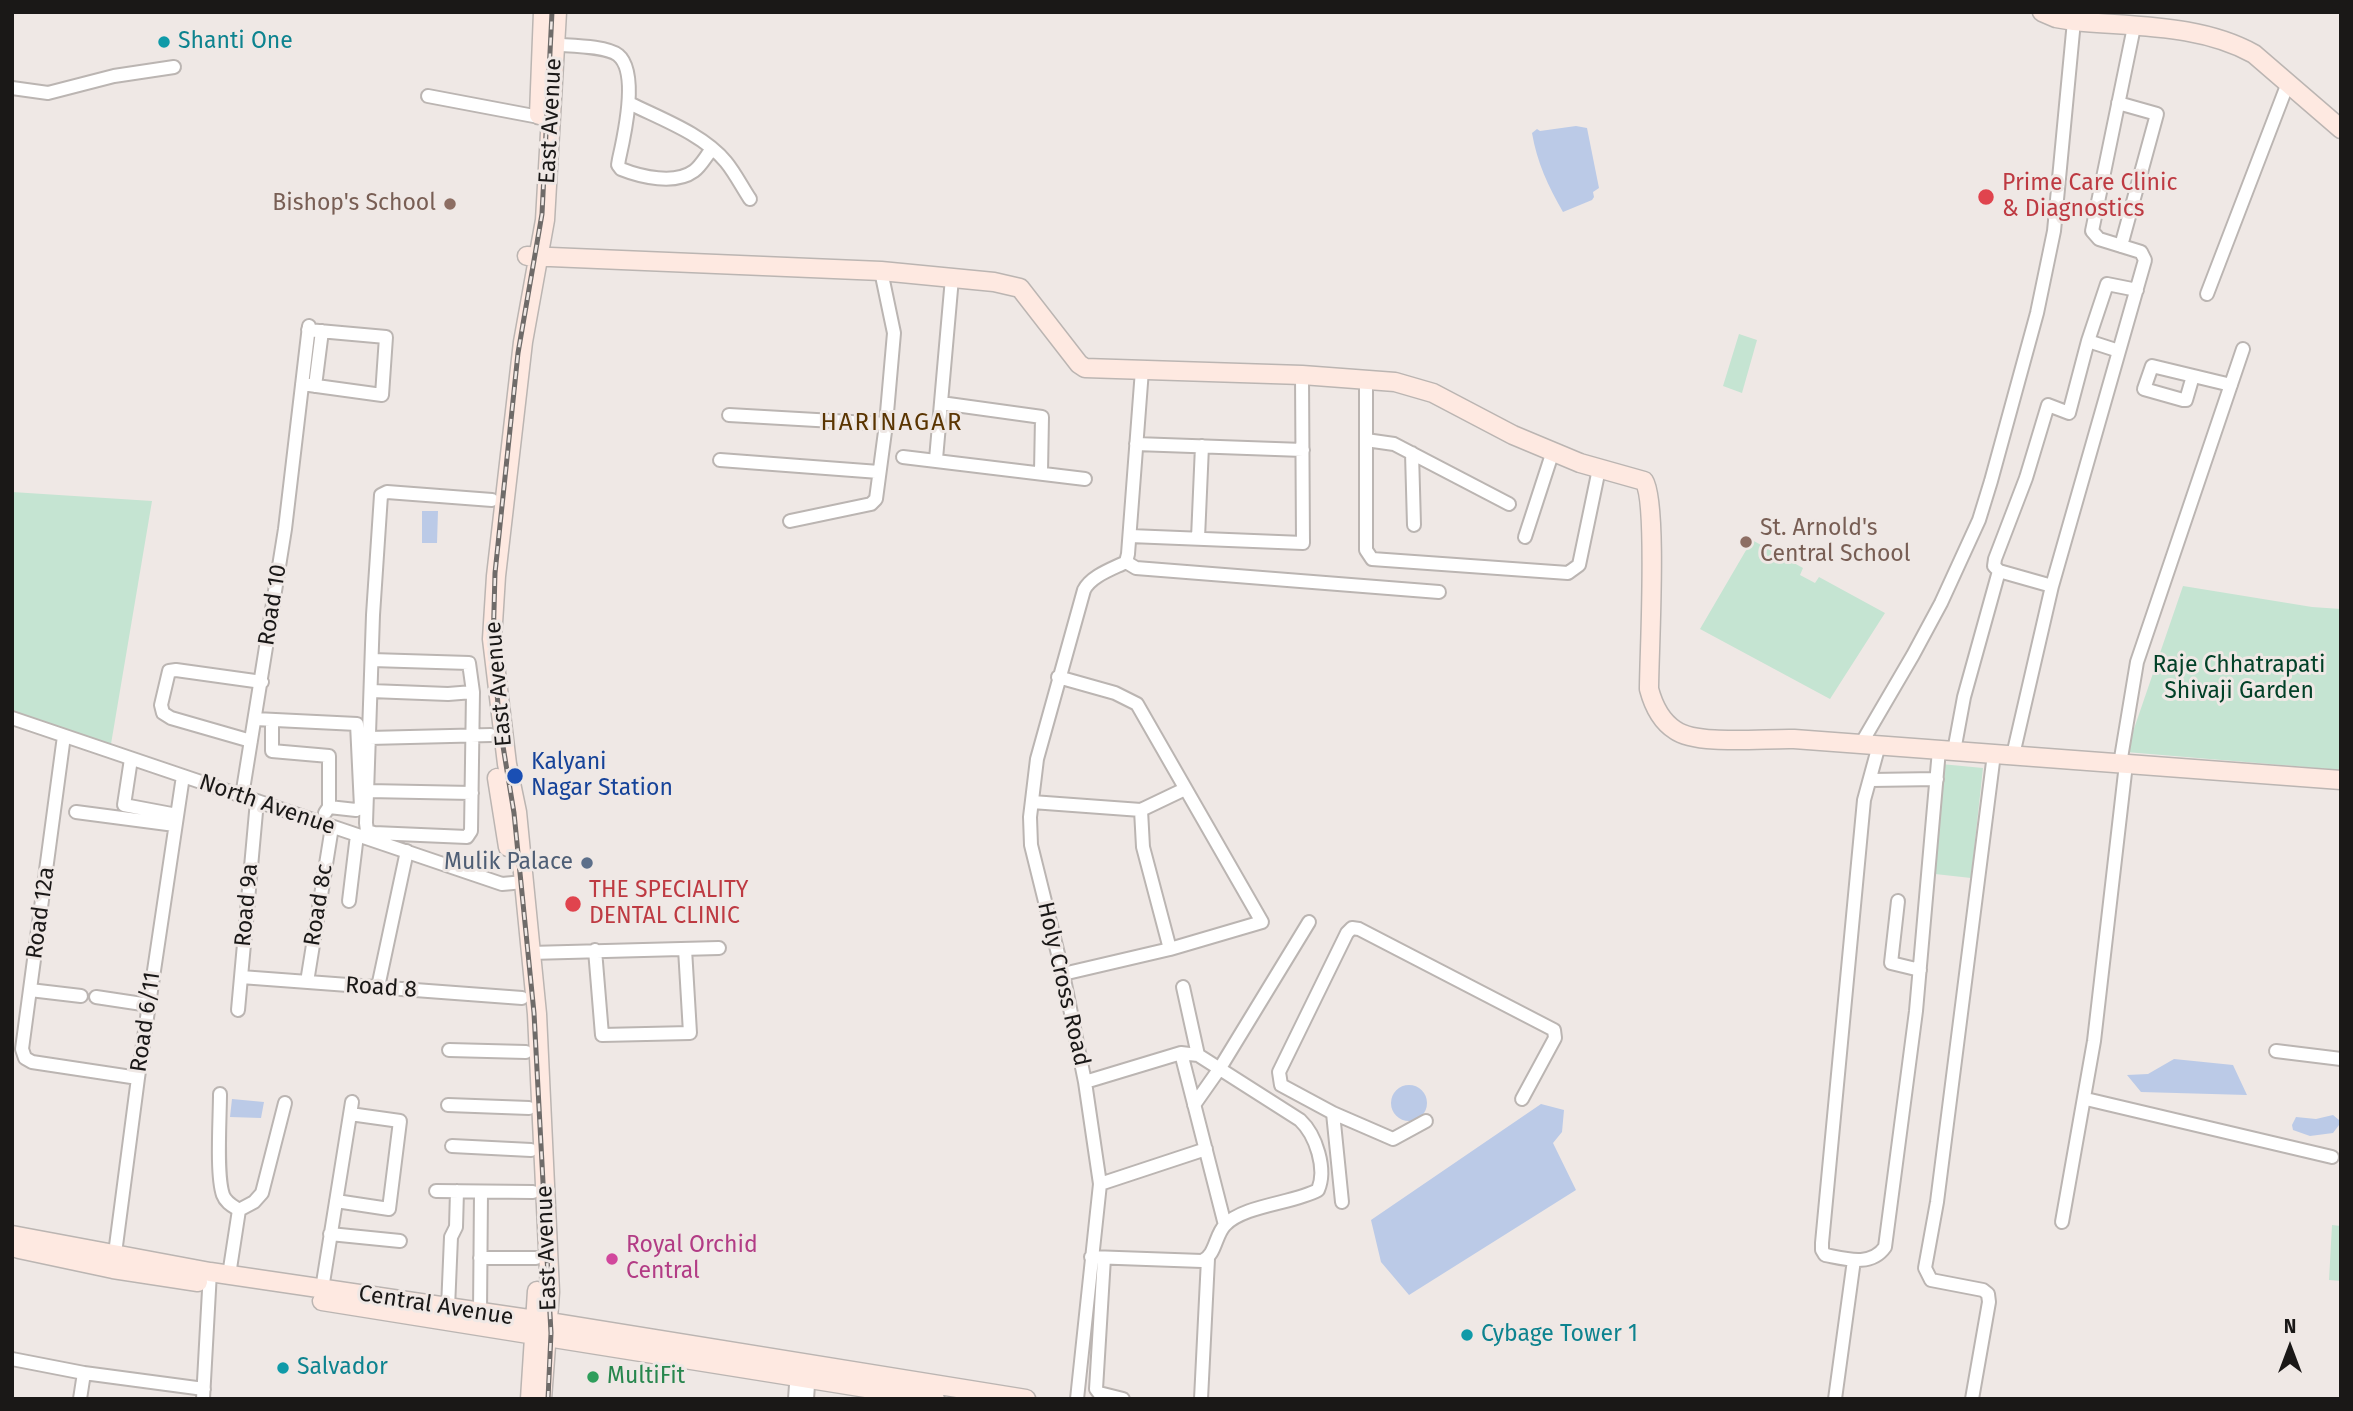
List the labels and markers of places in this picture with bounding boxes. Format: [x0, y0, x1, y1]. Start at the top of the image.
place label: Shanti One [178, 28, 293, 56]
marker: Shanti One [156, 34, 172, 50]
place label: Prime Care Clinic & Diagnostics [2002, 170, 2177, 224]
marker: Prime Care Clinic & Diagnostics [1976, 187, 1996, 207]
place label: Bishop's School [272, 190, 436, 218]
marker: Bishop's School [442, 196, 458, 212]
place label: St. Arnold's Central School [1760, 515, 1911, 569]
marker: St. Arnold's Central School [1738, 534, 1754, 550]
place label: Kalyani Nagar Station [531, 749, 673, 803]
marker: Kalyani Nagar Station [505, 766, 525, 786]
place label: Mulik Palace [444, 849, 573, 877]
marker: Mulik Palace [579, 855, 595, 871]
place label: THE SPECIALITY DENTAL CLINIC [589, 877, 748, 931]
marker: THE SPECIALITY DENTAL CLINIC [563, 894, 583, 914]
place label: Royal Orchid Central [626, 1232, 758, 1286]
marker: Royal Orchid Central [604, 1251, 620, 1267]
place label: Cybage Tower 1 [1481, 1321, 1638, 1349]
marker: Cybage Tower 1 [1459, 1327, 1475, 1343]
place label: Salvador [297, 1354, 388, 1382]
marker: Salvador [275, 1360, 291, 1376]
place label: MultiFit [607, 1363, 685, 1391]
marker: MultiFit [585, 1369, 601, 1385]

